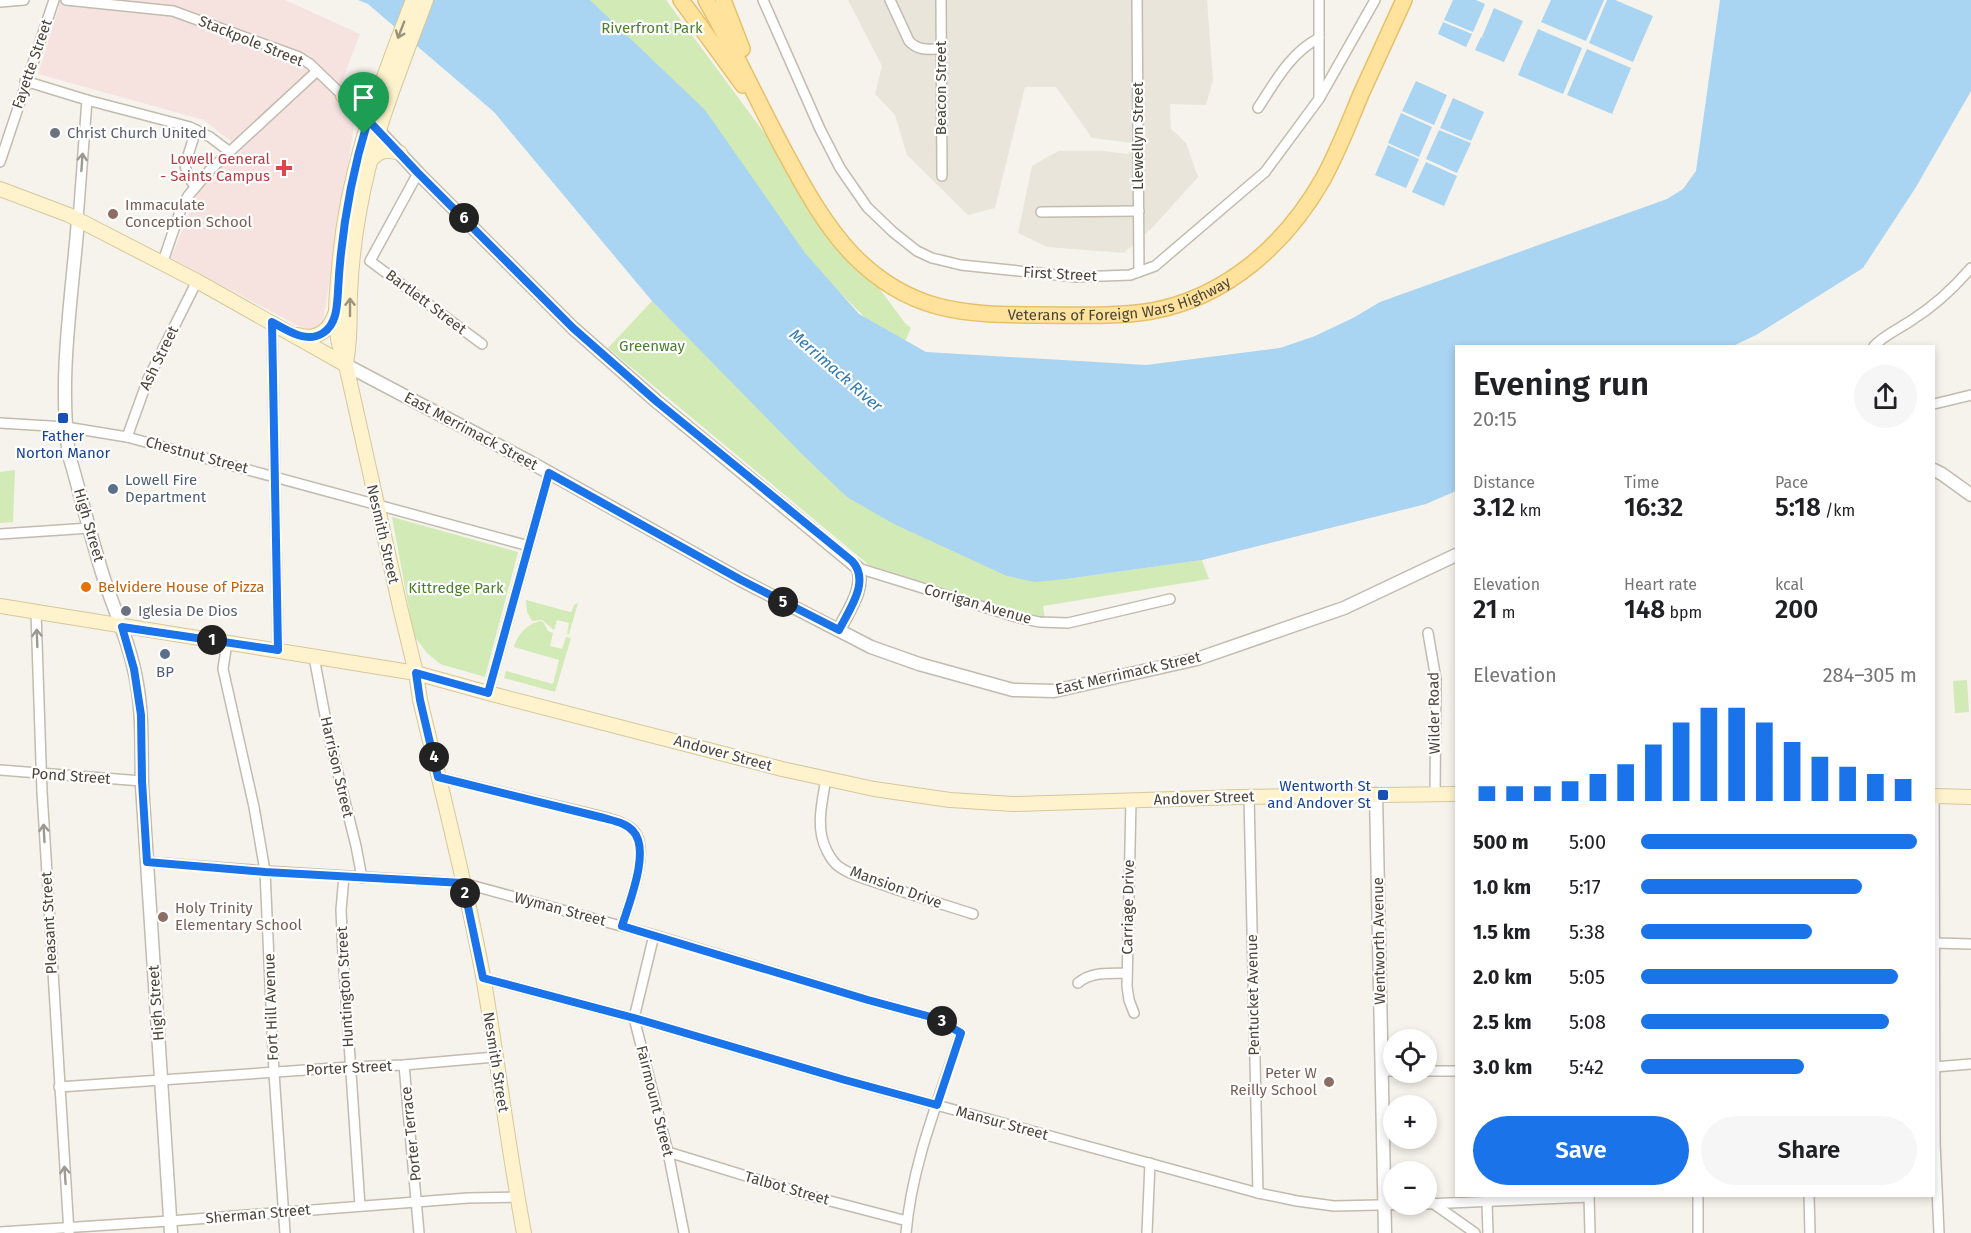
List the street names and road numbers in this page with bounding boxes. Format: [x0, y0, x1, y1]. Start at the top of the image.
street label: Stackpole Street [196, 12, 307, 70]
street label: Fayette Street [8, 16, 56, 111]
street label: Beacon Street [932, 40, 950, 135]
street label: Llewellyn Street [1129, 81, 1147, 190]
street label: First Street [1023, 263, 1098, 285]
street label: Bartlett Street [382, 266, 470, 339]
street label: Veterans of Foreign Wars Highway [1007, 272, 1234, 324]
street label: Ash Street [136, 322, 182, 393]
street label: East Merrimack Street [401, 388, 541, 474]
street label: Chestnut Street [144, 433, 251, 477]
street label: Nesmith Street [363, 483, 403, 586]
street label: High Street [70, 486, 108, 564]
street label: Corrigan Avenue [922, 580, 1034, 628]
street label: East Merrimack Street [1054, 647, 1203, 698]
street label: Wilder Road [1424, 672, 1444, 754]
street label: Harrison Street [317, 715, 358, 820]
street label: Andover Street [672, 731, 775, 775]
street label: Pond Street [31, 764, 112, 788]
street label: Andover Street [1153, 787, 1255, 809]
street label: Carriage Drive [1118, 859, 1138, 955]
street label: Mansion Drive [848, 862, 944, 912]
street label: Pleasant Street [37, 871, 61, 975]
street label: Wentworth Avenue [1369, 877, 1389, 1005]
street label: Wyman Street [512, 888, 608, 930]
street label: Huntington Street [333, 925, 357, 1048]
street label: Pentucket Avenue [1243, 934, 1263, 1056]
street label: Fort Hill Avenue [260, 953, 282, 1061]
street label: High Street [144, 964, 168, 1041]
street label: Nesmith Street [479, 1011, 513, 1114]
street label: Fairmount Street [632, 1044, 678, 1159]
street label: Porter Street [305, 1057, 393, 1079]
street label: Porter Terrace [397, 1086, 425, 1182]
street label: Mansur Street [954, 1102, 1051, 1144]
street label: Talbot Street [743, 1167, 832, 1209]
street label: Sherman Street [205, 1200, 312, 1228]

